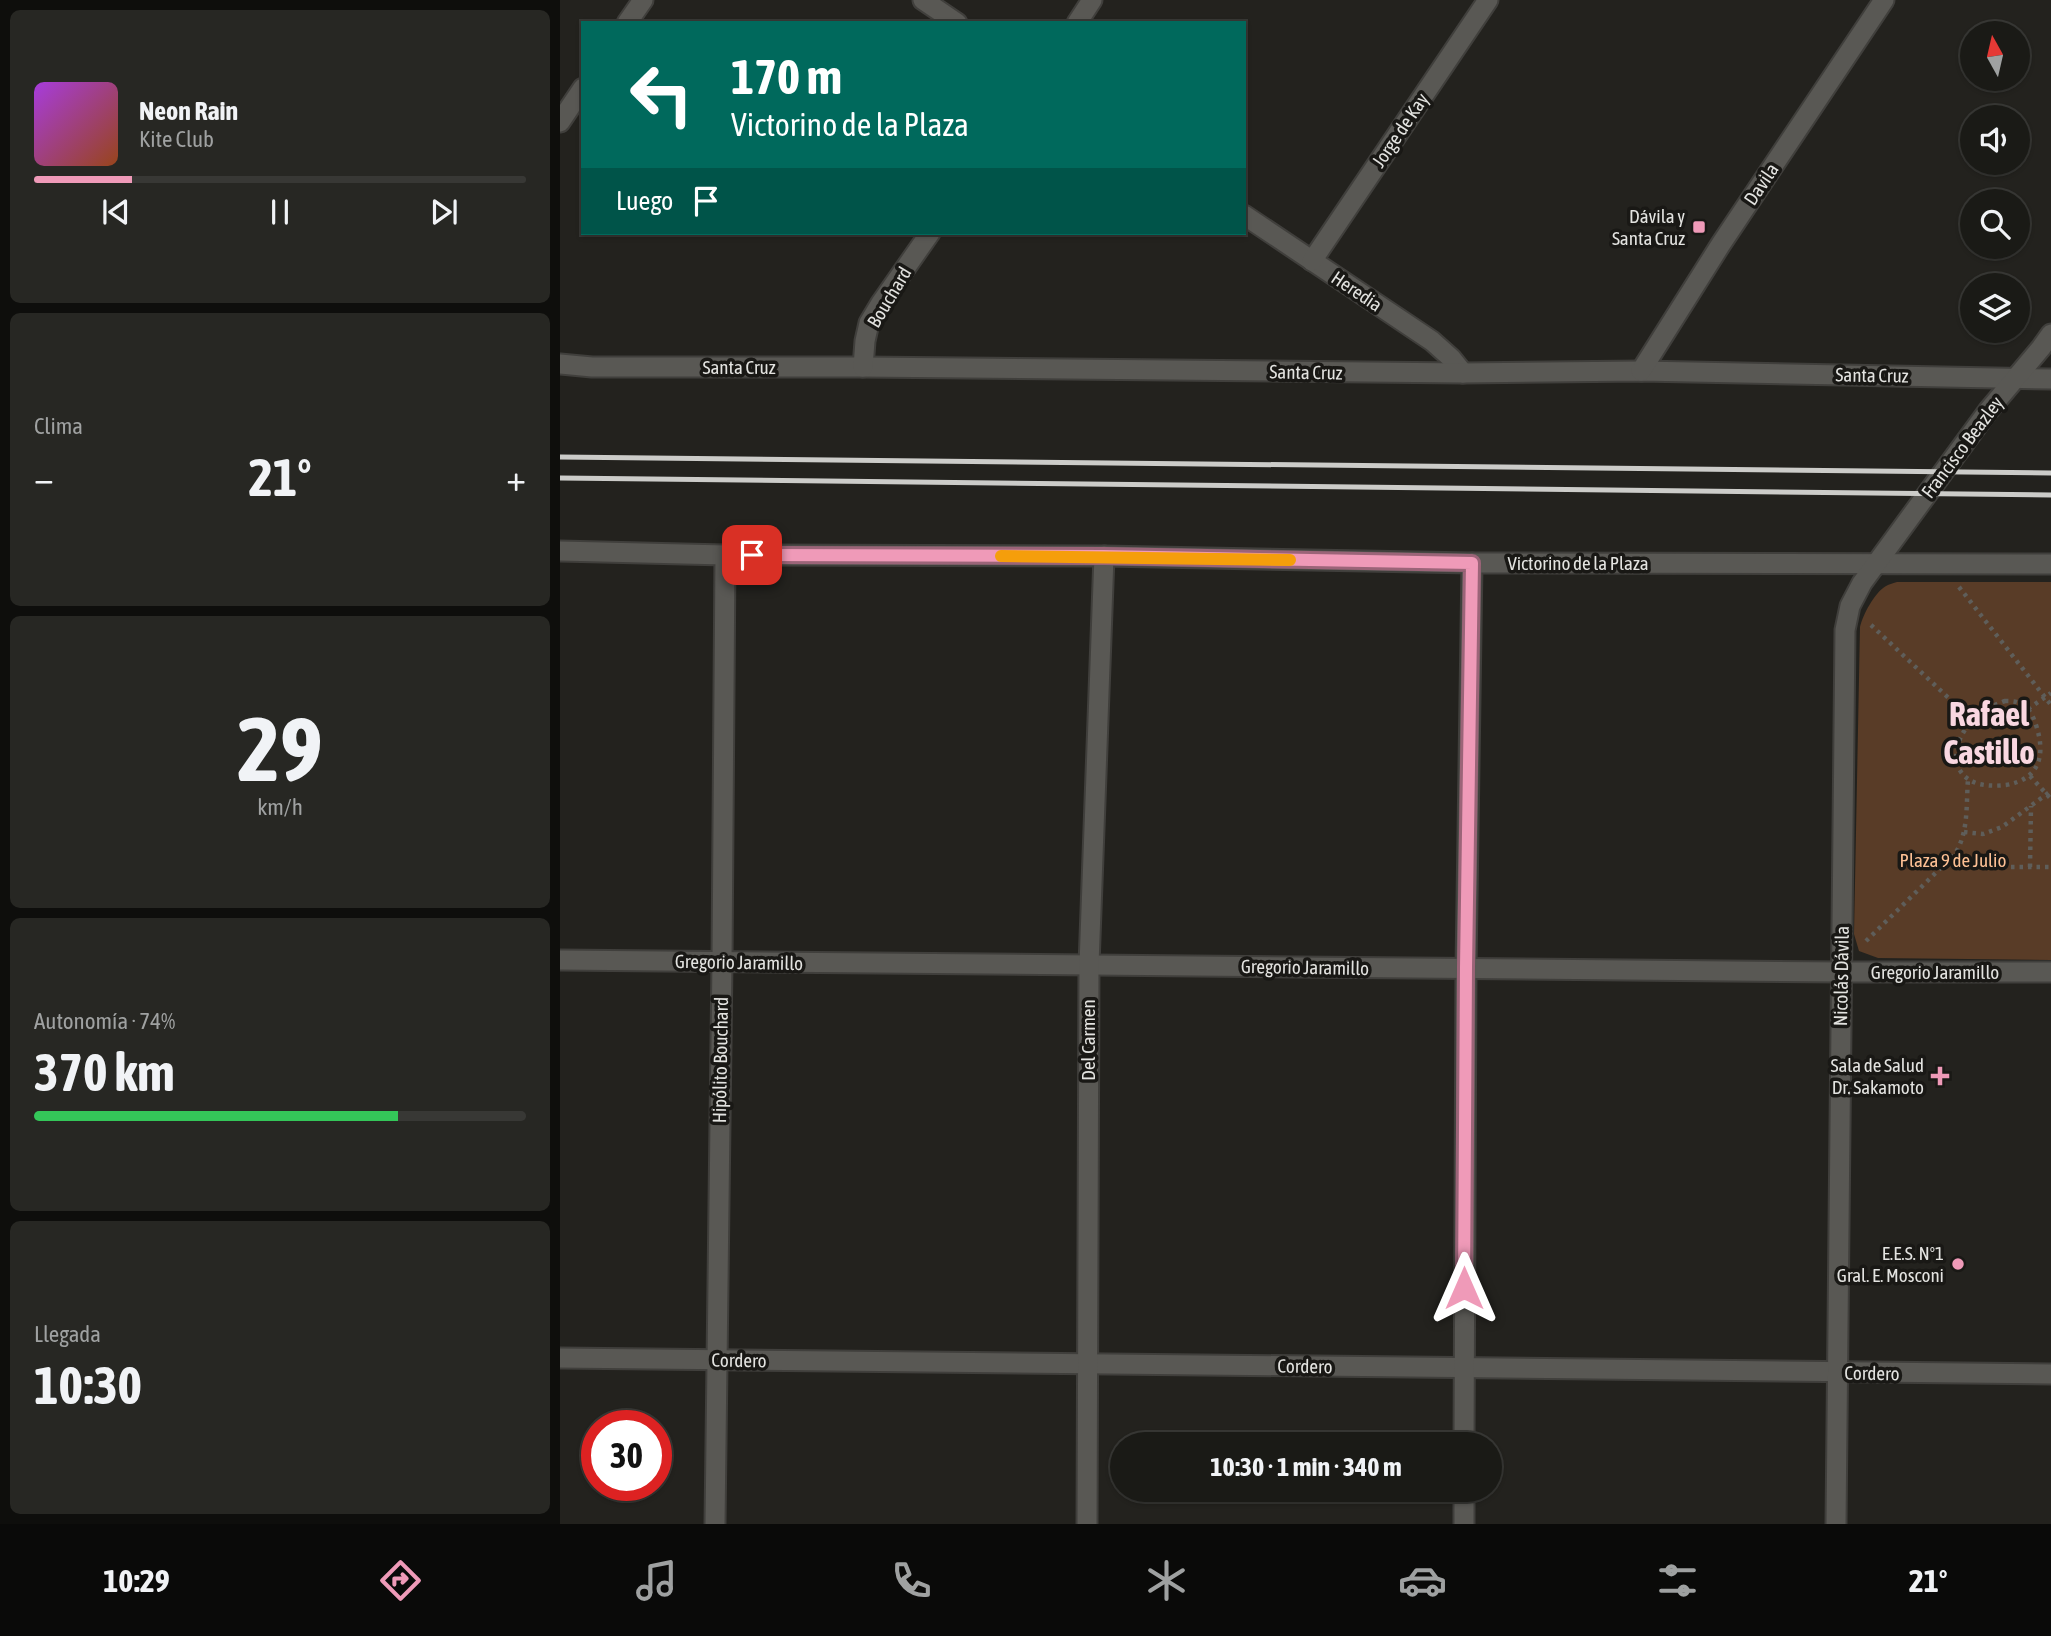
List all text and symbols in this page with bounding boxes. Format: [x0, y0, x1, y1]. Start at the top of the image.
north arrow [1960, 21, 2030, 91]
map controls [1960, 21, 2030, 343]
text: 170 m [731, 48, 842, 104]
icon: left [616, 49, 707, 140]
street label: Jorge de Kay [1367, 89, 1433, 171]
text: Neon Rain [139, 96, 238, 126]
button: sound [1960, 105, 2030, 175]
text: Victorino de la Plaza [731, 106, 969, 143]
text: Kite Club [139, 126, 214, 152]
street label: Davila [1739, 159, 1783, 209]
icon: arrive [687, 182, 725, 220]
text: Luego [616, 186, 673, 216]
button: search [1960, 189, 2030, 259]
icon: previous [97, 193, 135, 231]
icon: pause [261, 193, 299, 231]
icon: next [425, 193, 463, 231]
place label: Dávila y Santa Cruz [1612, 205, 1685, 249]
marker: Dávila y Santa Cruz [1691, 219, 1707, 235]
street label: Bouchard [862, 263, 916, 331]
street label: Heredia [1328, 266, 1386, 316]
button: layers [1960, 273, 2030, 343]
street label: Santa Cruz [702, 356, 776, 378]
street label: Santa Cruz [1269, 360, 1343, 384]
street label: Santa Cruz [1835, 363, 1909, 387]
street label: Francisco Beazley [1917, 392, 2007, 502]
text: Clima [34, 413, 83, 439]
text: 21° [248, 447, 312, 507]
text: − [34, 456, 54, 499]
text: + [506, 456, 526, 499]
pin [722, 525, 782, 585]
icon: arrive [733, 536, 771, 574]
street label: Victorino de la Plaza [1507, 552, 1649, 574]
district label: Rafael Castillo [1943, 695, 2035, 771]
text: 29 [237, 696, 323, 800]
text: km/h [257, 794, 303, 820]
park label: Plaza 9 de Julio [1900, 849, 2006, 871]
street label: Nicolás Dávila [1829, 926, 1853, 1026]
street label: Gregorio Jaramillo [675, 950, 803, 974]
street label: Gregorio Jaramillo [1241, 955, 1369, 979]
street label: Gregorio Jaramillo [1871, 961, 1999, 983]
street label: Hipólito Bouchard [708, 997, 732, 1123]
street label: Del Carmen [1077, 999, 1099, 1081]
text: Autonomía · 74% [34, 1008, 175, 1034]
text: 370 km [34, 1042, 175, 1102]
place label: Sala de Salud Dr. Sakamoto [1830, 1054, 1924, 1098]
marker: Sala de Salud Dr. Sakamoto [1930, 1066, 1950, 1086]
place label: E.E.S. N°1 Gral. E. Mosconi [1837, 1242, 1944, 1286]
position arrow [1427, 1251, 1501, 1325]
marker: E.E.S. N°1 Gral. E. Mosconi [1950, 1256, 1966, 1272]
text: Llegada [34, 1321, 101, 1347]
street label: Cordero [711, 1349, 767, 1371]
text: 10:30 [34, 1355, 142, 1415]
street label: Cordero [1277, 1355, 1333, 1377]
street label: Cordero [1844, 1362, 1900, 1384]
speed limit sign: 30 [581, 1410, 672, 1501]
text: 10:30 · 1 min · 340 m [1210, 1452, 1402, 1482]
icon: directions [376, 1556, 425, 1605]
icon: music [632, 1556, 681, 1605]
icon: phone [887, 1556, 936, 1605]
icon: climate [1142, 1556, 1191, 1605]
icon: car [1398, 1556, 1447, 1605]
icon: filters [1653, 1556, 1702, 1605]
text: 10:29 [103, 1562, 170, 1599]
text: 21° [1909, 1562, 1948, 1599]

